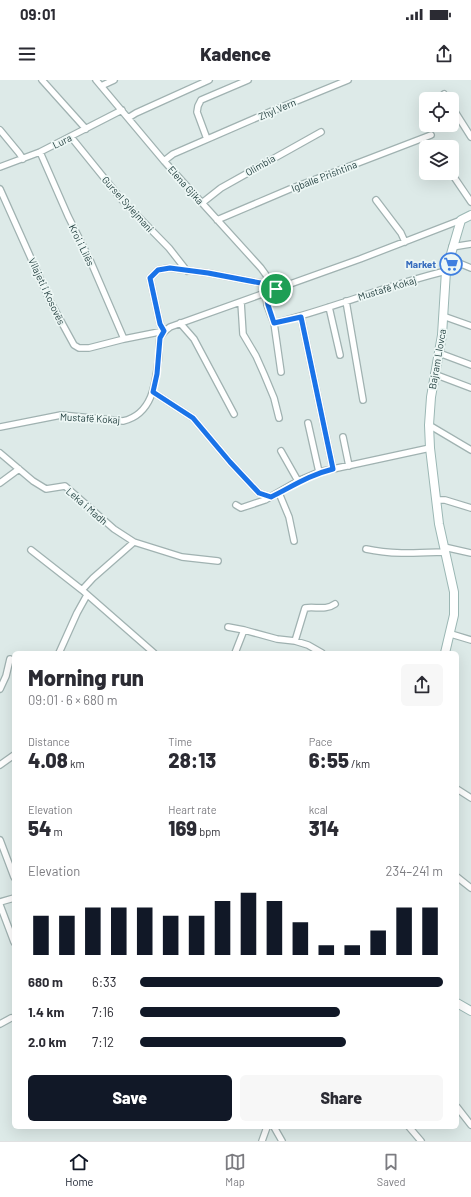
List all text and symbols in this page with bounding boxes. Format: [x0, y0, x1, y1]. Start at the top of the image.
text: 09:01 [20, 5, 56, 23]
icon: menu [16, 43, 38, 65]
text: Kadence [200, 43, 271, 65]
icon: share [433, 43, 455, 65]
map controls [419, 92, 459, 180]
button: locate [419, 92, 459, 132]
street label: Zhyl Vern [256, 96, 298, 122]
street label: Lura [50, 131, 74, 151]
button: layers [419, 140, 459, 180]
street label: Olimbia [243, 152, 277, 178]
street label: Igballe Prishtina [289, 158, 359, 194]
street label: Elena Gjika [166, 163, 206, 207]
street label: Gursel Sylejmani [100, 173, 156, 235]
street label: Kroi i Lilës [67, 222, 97, 268]
supermarket icon: Market [438, 251, 464, 277]
street label: Vilajeti i Kosovës [26, 256, 68, 327]
place label: Market [406, 258, 436, 270]
pin [259, 272, 293, 306]
street label: Mustafë Kokaj [356, 273, 418, 303]
icon: arrive [265, 278, 287, 300]
street label: Bajram Llovca [426, 328, 448, 390]
street label: Mustafë Kokaj [60, 410, 120, 426]
street label: Leka i Madh [64, 485, 110, 527]
text: Morning run [28, 664, 144, 690]
button: share [401, 664, 443, 706]
text: 09:01 · 6 × 680 m [28, 692, 118, 708]
text: Distance [28, 735, 70, 748]
text: Time [168, 735, 192, 748]
text: Pace [309, 735, 332, 748]
text: 4.08 [28, 748, 68, 772]
text: 28:13 [168, 748, 216, 772]
text: 6:55 [309, 748, 349, 772]
text: km [68, 757, 85, 770]
text: /km [349, 757, 370, 770]
text: Elevation [28, 803, 72, 816]
text: Heart rate [168, 803, 217, 816]
text: kcal [309, 803, 328, 816]
text: 54 [28, 816, 51, 840]
text: 169 [168, 816, 197, 840]
text: 314 [309, 816, 339, 840]
text: m [51, 825, 63, 838]
text: bpm [197, 825, 220, 838]
text: Elevation [28, 863, 80, 879]
text: 234–241 m [386, 863, 443, 879]
text: 680 m [28, 974, 63, 990]
text: 6:33 [92, 974, 117, 990]
text: 1.4 km [28, 1004, 64, 1020]
text: 7:16 [92, 1004, 114, 1020]
text: 2.0 km [28, 1034, 66, 1050]
text: 7:12 [92, 1034, 114, 1050]
button: Save [28, 1075, 232, 1121]
button: Share [240, 1075, 443, 1121]
tab: Home [65, 1151, 93, 1188]
tab: Map [224, 1151, 246, 1188]
tab: Saved [377, 1151, 406, 1188]

